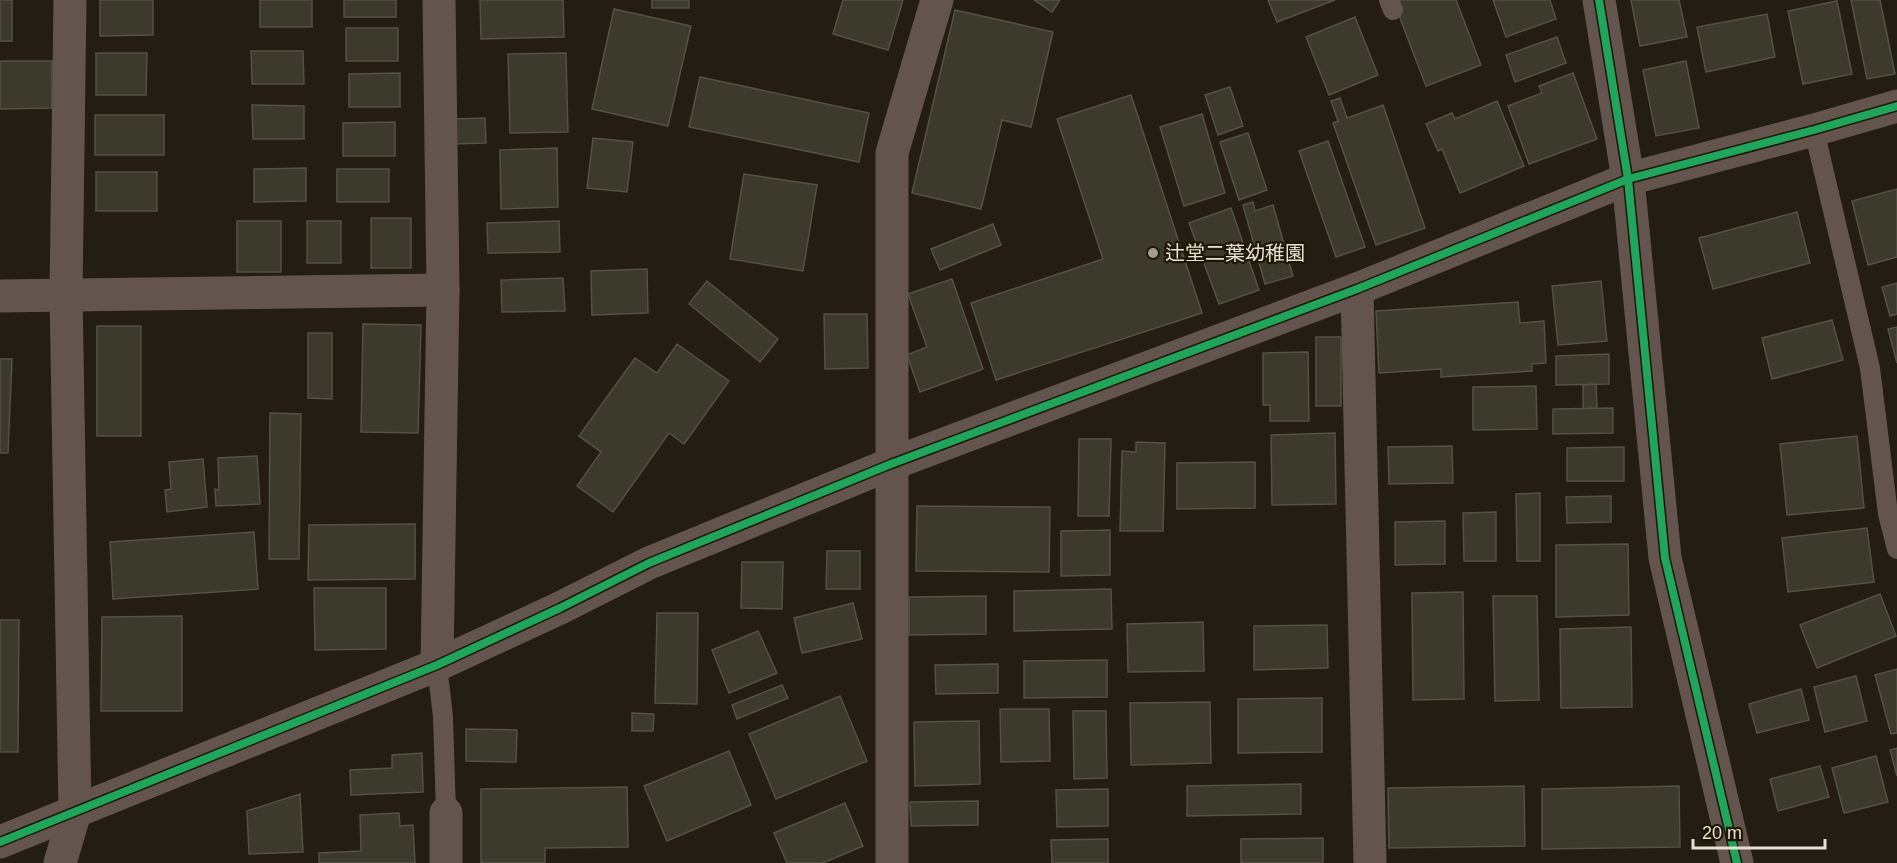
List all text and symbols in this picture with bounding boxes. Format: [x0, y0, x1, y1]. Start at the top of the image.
place label: 辻堂二葉幼稚園 [1165, 242, 1305, 264]
marker: 辻堂二葉幼稚園 [1146, 246, 1160, 260]
scale bar [1693, 812, 1825, 850]
text: 20 m [1702, 823, 1742, 843]

